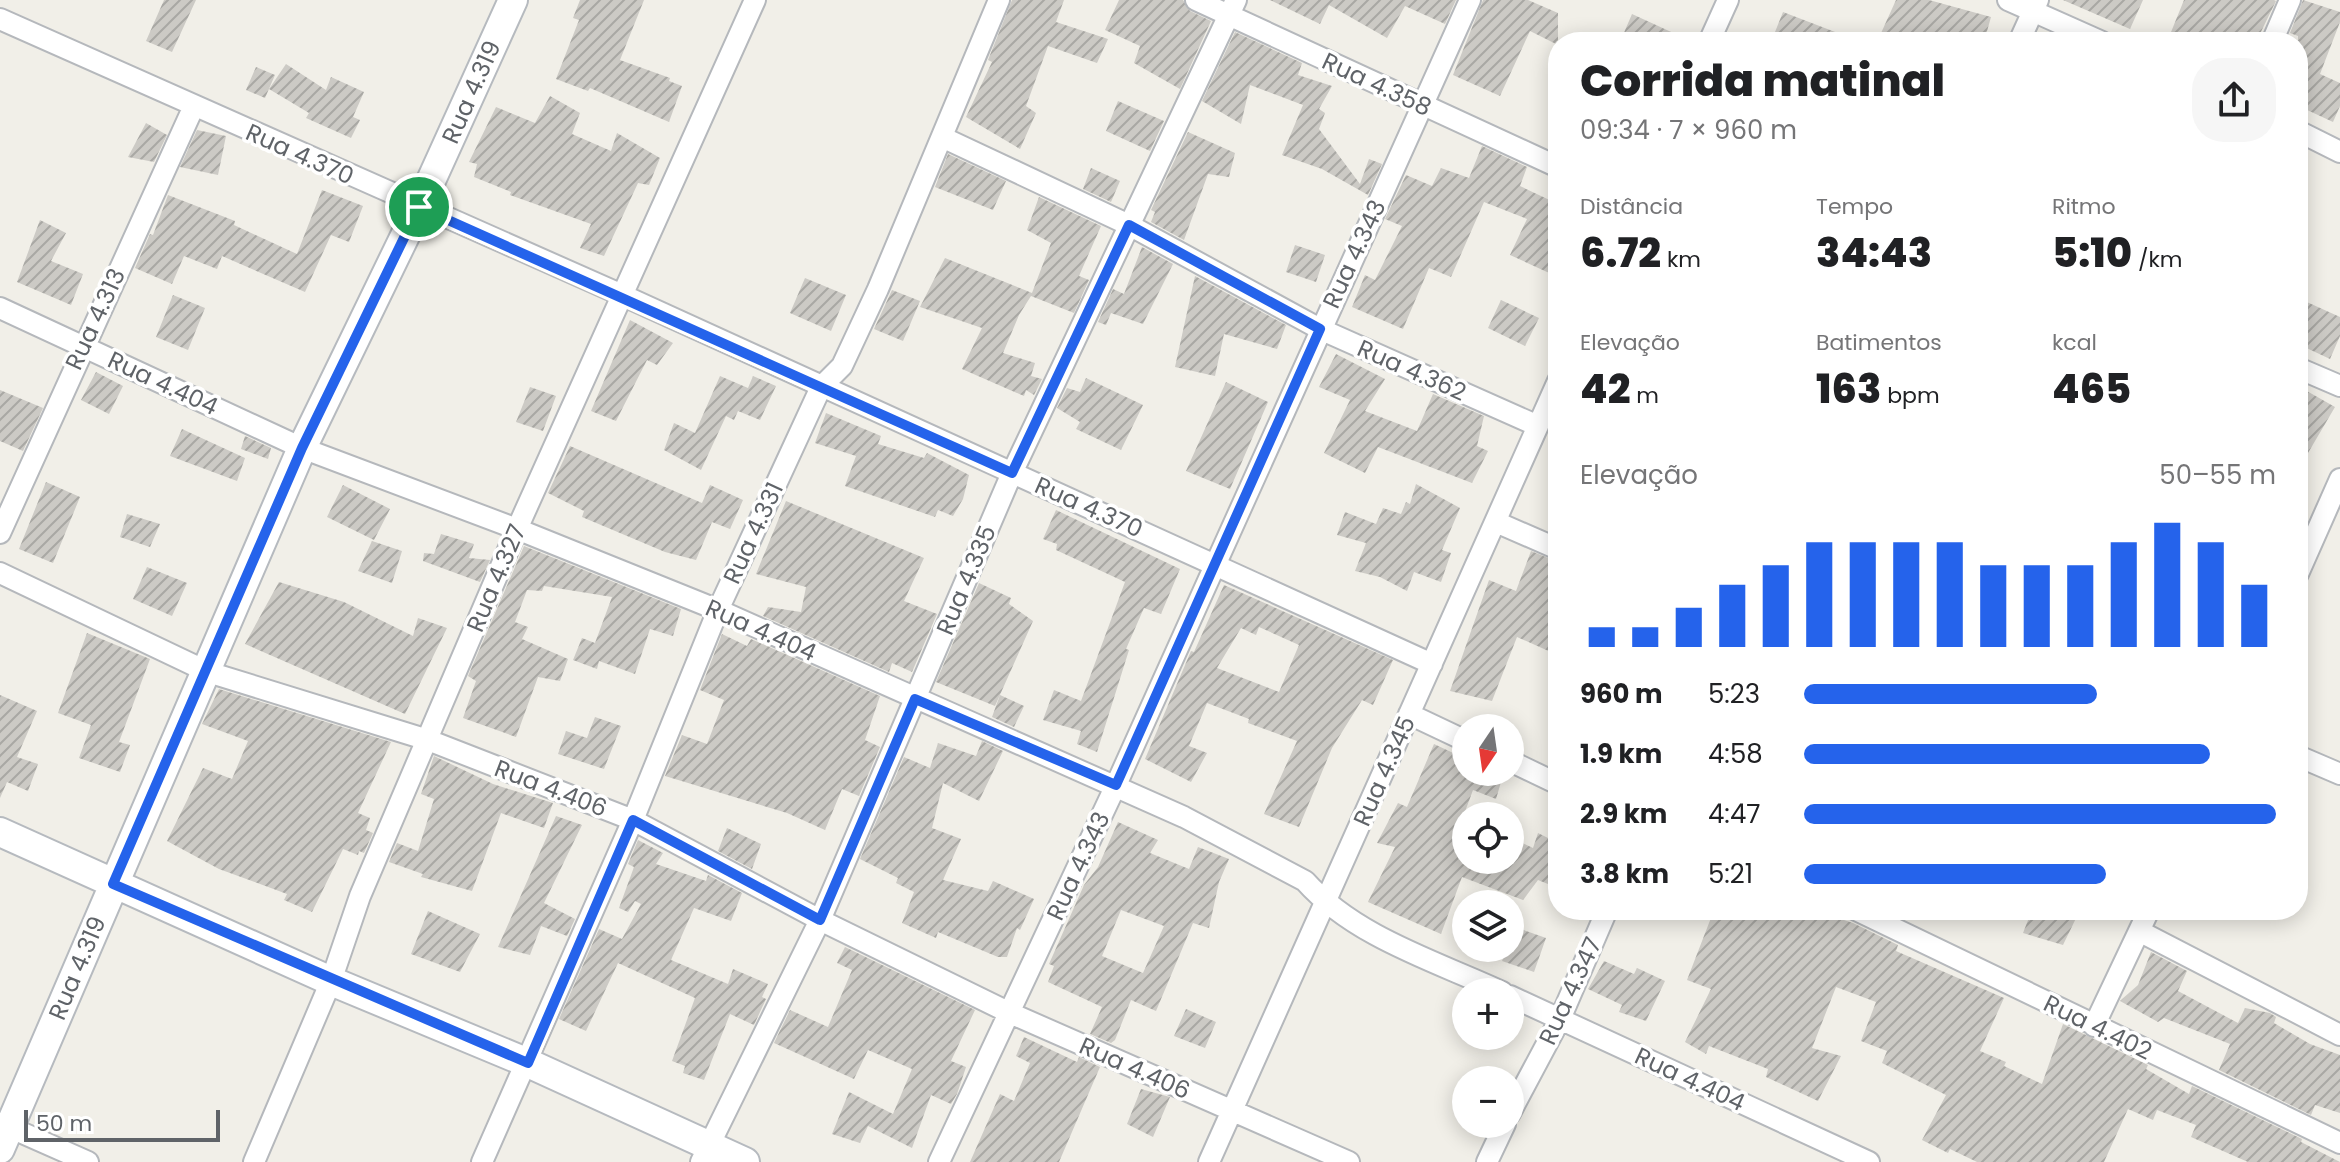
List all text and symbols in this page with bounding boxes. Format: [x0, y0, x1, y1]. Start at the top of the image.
street label: Rua 4.319 [434, 35, 508, 149]
street label: Rua 4.358 [1317, 44, 1437, 124]
text: Corrida matinal [1580, 50, 1945, 111]
button: share [2192, 58, 2276, 142]
text: 09:34 · 7 × 960 m [1580, 112, 1797, 148]
street label: Rua 4.370 [241, 116, 359, 192]
pin [385, 173, 453, 241]
icon: arrive [397, 185, 441, 229]
text: Distância [1580, 191, 1683, 222]
text: Tempo [1816, 191, 1893, 222]
text: Ritmo [2052, 191, 2116, 222]
street label: Rua 4.343 [1315, 194, 1393, 314]
text: 6.72 [1580, 225, 1661, 281]
text: 34:43 [1816, 225, 1932, 281]
text: 5:10 [2052, 225, 2132, 281]
text: km [1661, 244, 1701, 275]
text: /km [2132, 244, 2182, 275]
street label: Rua 4.313 [57, 263, 133, 375]
text: Elevação [1580, 327, 1680, 358]
text: Batimentos [1816, 327, 1942, 358]
text: kcal [2052, 327, 2097, 358]
street label: Rua 4.362 [1352, 331, 1472, 409]
street label: Rua 4.404 [103, 343, 223, 423]
text: 42 [1580, 361, 1630, 417]
text: 163 [1816, 361, 1881, 417]
text: 465 [2052, 361, 2131, 417]
text: m [1630, 380, 1659, 411]
text: bpm [1881, 380, 1940, 411]
text: Elevação [1580, 457, 1698, 493]
text: 50–55 m [2159, 457, 2276, 493]
street label: Rua 4.370 [1030, 469, 1148, 545]
street label: Rua 4.331 [715, 477, 791, 589]
street label: Rua 4.327 [459, 519, 533, 637]
street label: Rua 4.335 [928, 520, 1004, 640]
street label: Rua 4.404 [700, 591, 822, 669]
text: 960 m [1580, 676, 1663, 712]
text: 5:23 [1708, 676, 1760, 712]
street label: Rua 4.345 [1345, 711, 1423, 831]
north arrow [1452, 714, 1524, 786]
map controls [1452, 714, 1524, 1138]
text: 1.9 km [1580, 736, 1662, 772]
text: 4:58 [1708, 736, 1763, 772]
street label: Rua 4.406 [490, 751, 612, 825]
text: 2.9 km [1580, 796, 1667, 832]
text: 4:47 [1708, 796, 1760, 832]
button: locate [1452, 802, 1524, 874]
street label: Rua 4.343 [1039, 806, 1117, 926]
text: 3.8 km [1580, 856, 1669, 892]
text: 5:21 [1708, 856, 1753, 892]
button: layers [1452, 890, 1524, 962]
street label: Rua 4.319 [40, 911, 114, 1025]
street label: Rua 4.347 [1531, 932, 1609, 1050]
button: + [1452, 978, 1524, 1050]
street label: Rua 4.402 [2038, 987, 2158, 1067]
street label: Rua 4.406 [1074, 1029, 1196, 1107]
street label: Rua 4.404 [1630, 1039, 1750, 1119]
button: − [1452, 1066, 1524, 1138]
scale bar [24, 1106, 220, 1142]
text: 50 m [36, 1108, 92, 1139]

